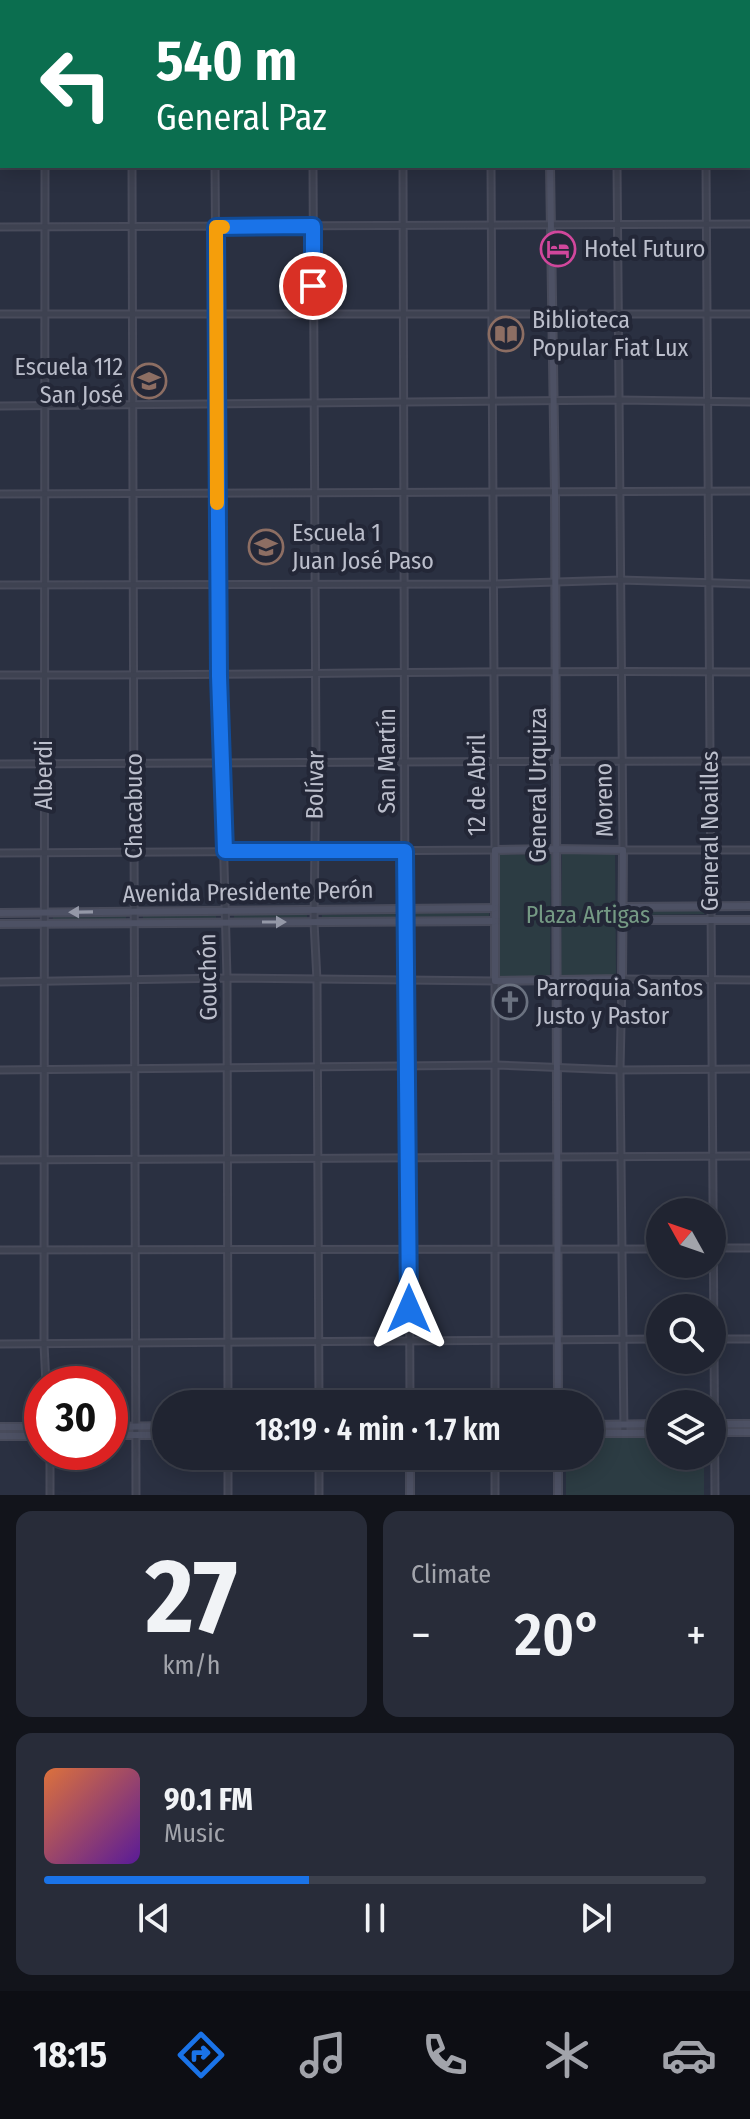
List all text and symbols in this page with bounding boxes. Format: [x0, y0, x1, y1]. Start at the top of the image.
text: 540 m [156, 28, 297, 95]
icon: left [24, 32, 128, 136]
text: General Paz [156, 96, 327, 140]
hotel icon: Hotel Futuro [539, 230, 577, 268]
place label: Hotel Futuro [584, 235, 705, 263]
pin [279, 252, 347, 320]
icon: arrive [291, 264, 335, 308]
place label: Biblioteca Popular Fiat Lux [532, 306, 689, 362]
library icon: Biblioteca Popular Fiat Lux [487, 315, 525, 353]
place label: Escuela 112 San José [15, 353, 123, 409]
school or university icon: Escuela 112 San José [130, 362, 168, 400]
place label: Escuela 1 Juan José Paso [292, 519, 434, 575]
school or university icon: Escuela 1 Juan José Paso [247, 528, 285, 566]
street label: General Urquiza [524, 707, 552, 863]
street label: San Martín [373, 708, 401, 814]
street label: 12 de Abril [463, 734, 491, 836]
street label: Alberdi [30, 740, 58, 810]
street label: Bolívar [300, 750, 330, 820]
street label: General Noailles [696, 751, 724, 911]
street label: Chacabuco [120, 753, 148, 859]
street label: Moreno [589, 762, 619, 838]
street label: Avenida Presidente Perón [122, 876, 374, 908]
park label: Plaza Artigas [526, 901, 650, 929]
one-way arrow [68, 906, 93, 918]
one-way arrow [262, 916, 287, 928]
street label: Gouchón [193, 933, 223, 1021]
place label: Parroquia Santos Justo y Pastor [536, 974, 703, 1030]
church icon: Parroquia Santos Justo y Pastor [491, 983, 529, 1021]
north arrow [646, 1198, 726, 1278]
map controls [646, 1198, 726, 1470]
position arrow [367, 1267, 451, 1351]
button: search [646, 1294, 726, 1374]
speed limit sign: 30 [24, 1366, 128, 1470]
button: layers [646, 1390, 726, 1470]
text: 18:19 · 4 min · 1.7 km [255, 1412, 501, 1448]
text: 27 [146, 1535, 237, 1660]
text: Climate [411, 1559, 491, 1590]
text: 20° [514, 1599, 602, 1671]
text: − [411, 1609, 431, 1662]
text: + [686, 1609, 706, 1662]
text: km/h [163, 1650, 220, 1681]
text: 90.1 FM [164, 1782, 253, 1818]
text: Music [164, 1818, 225, 1849]
icon: previous [132, 1896, 176, 1940]
icon: pause [353, 1896, 397, 1940]
icon: next [574, 1896, 618, 1940]
icon: directions [173, 2027, 229, 2083]
icon: music [295, 2027, 351, 2083]
icon: phone [417, 2027, 473, 2083]
icon: climate [539, 2027, 595, 2083]
icon: car [661, 2027, 717, 2083]
text: 18:15 [33, 2033, 107, 2077]

